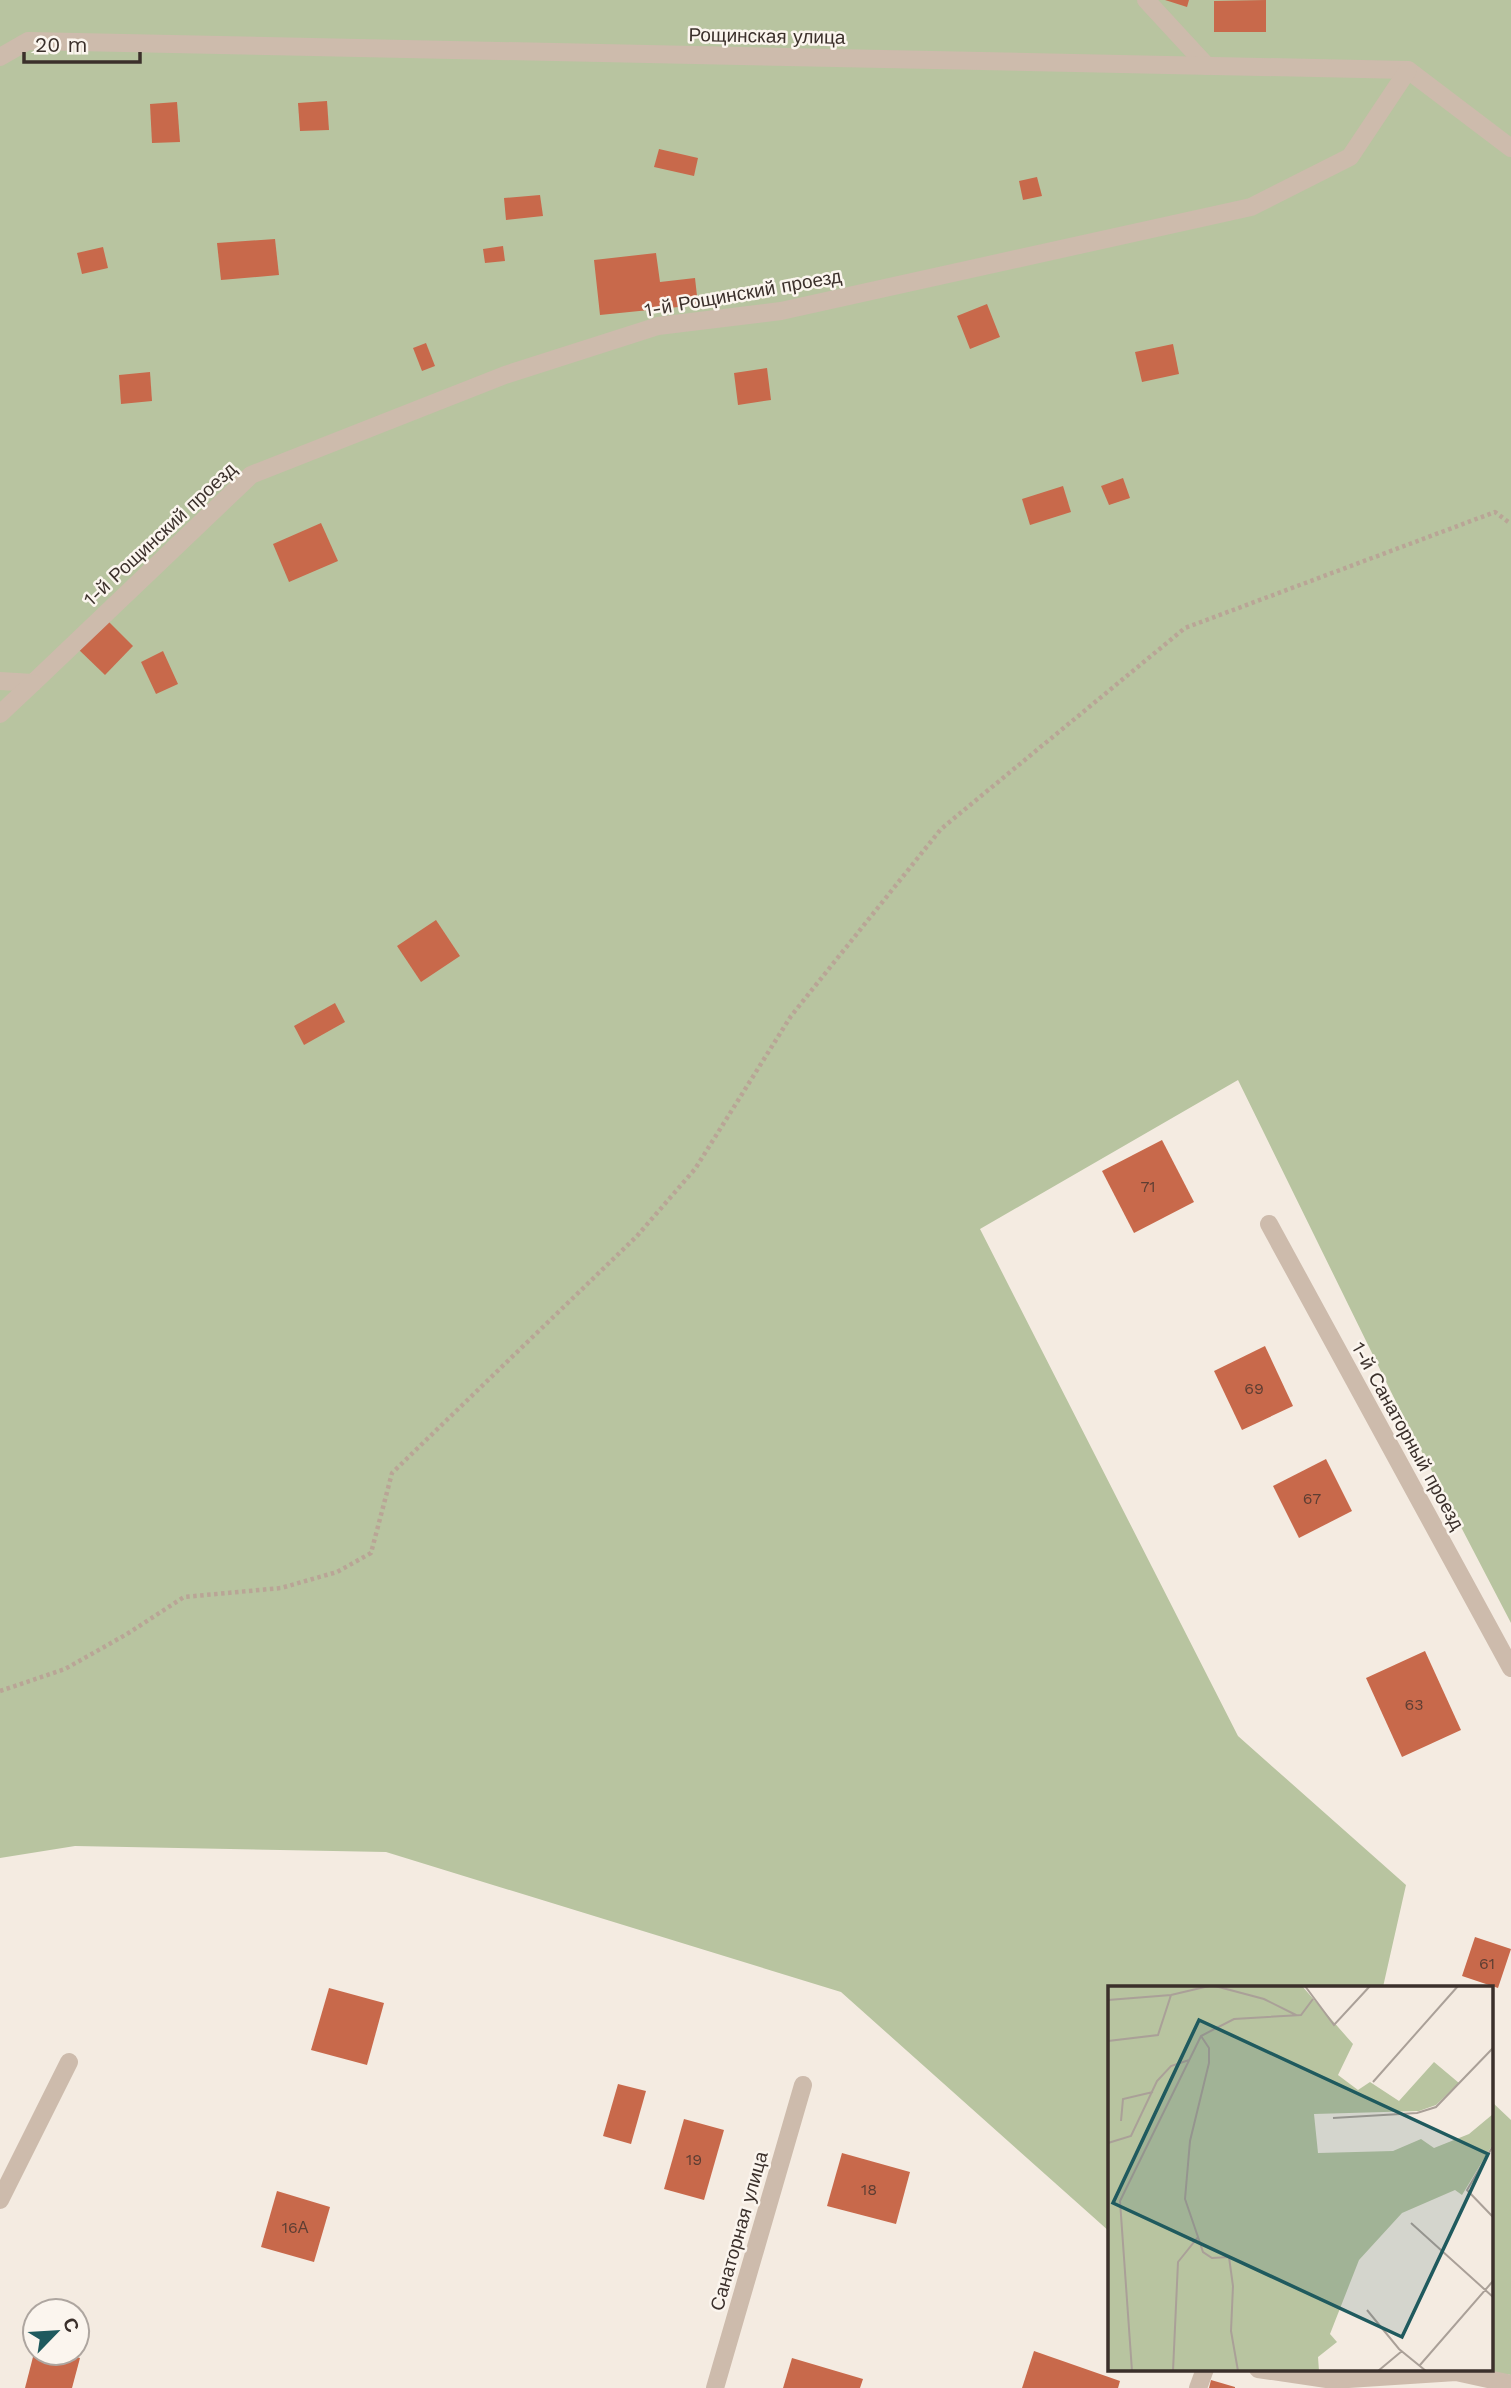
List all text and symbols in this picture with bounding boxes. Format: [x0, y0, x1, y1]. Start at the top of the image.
scale bar [24, 21, 140, 65]
street label: Рощинская улица [688, 23, 846, 49]
text: 20 m [35, 32, 87, 57]
street label: 1-й Рощинский проезд [643, 264, 843, 322]
street label: 1-й Рощинский проезд [79, 457, 241, 611]
house number: 71 [1140, 1177, 1156, 1196]
street label: 1-й Санаторный проезд [1347, 1338, 1469, 1534]
house number: 69 [1244, 1379, 1264, 1398]
house number: 67 [1303, 1489, 1321, 1508]
house number: 63 [1404, 1695, 1424, 1714]
house number: 61 [1479, 1954, 1495, 1973]
inset map [1108, 1986, 1494, 2370]
street label: Санаторная улица [705, 2148, 773, 2313]
house number: 19 [686, 2150, 702, 2169]
house number: 18 [861, 2180, 877, 2199]
house number: 16А [282, 2218, 309, 2237]
north arrow [21, 2297, 91, 2367]
text: С [58, 2314, 84, 2336]

